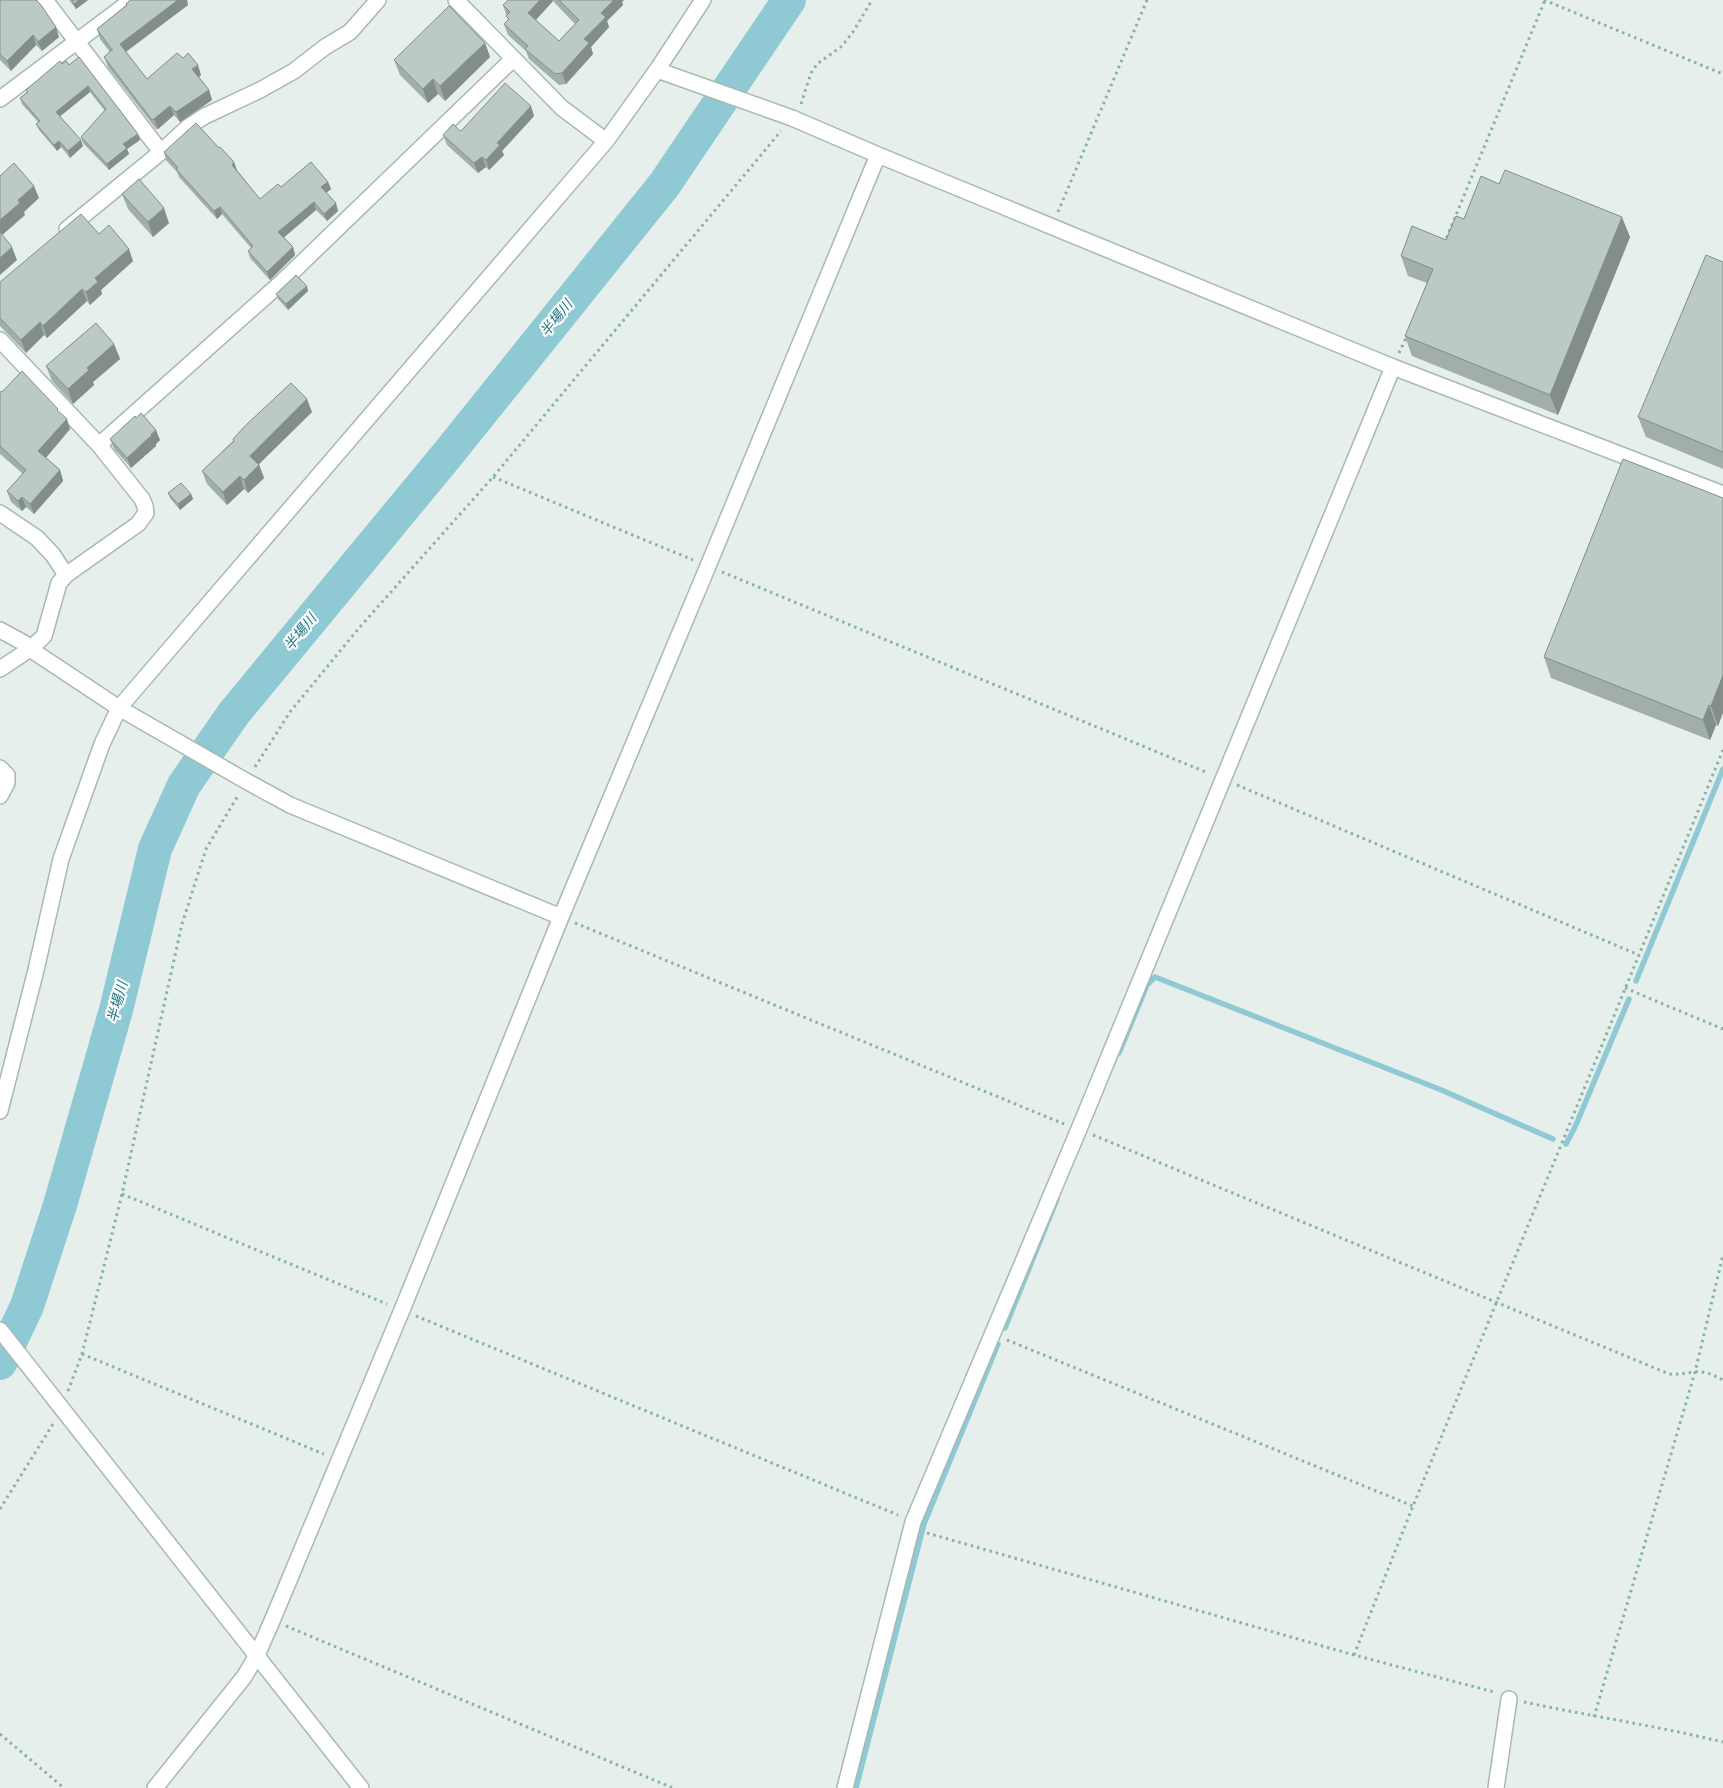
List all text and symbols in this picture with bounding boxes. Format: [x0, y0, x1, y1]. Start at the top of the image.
water label: 半場川 [537, 295, 577, 339]
water label: 半場川 [281, 609, 321, 653]
water label: 半場川 [104, 978, 131, 1024]

